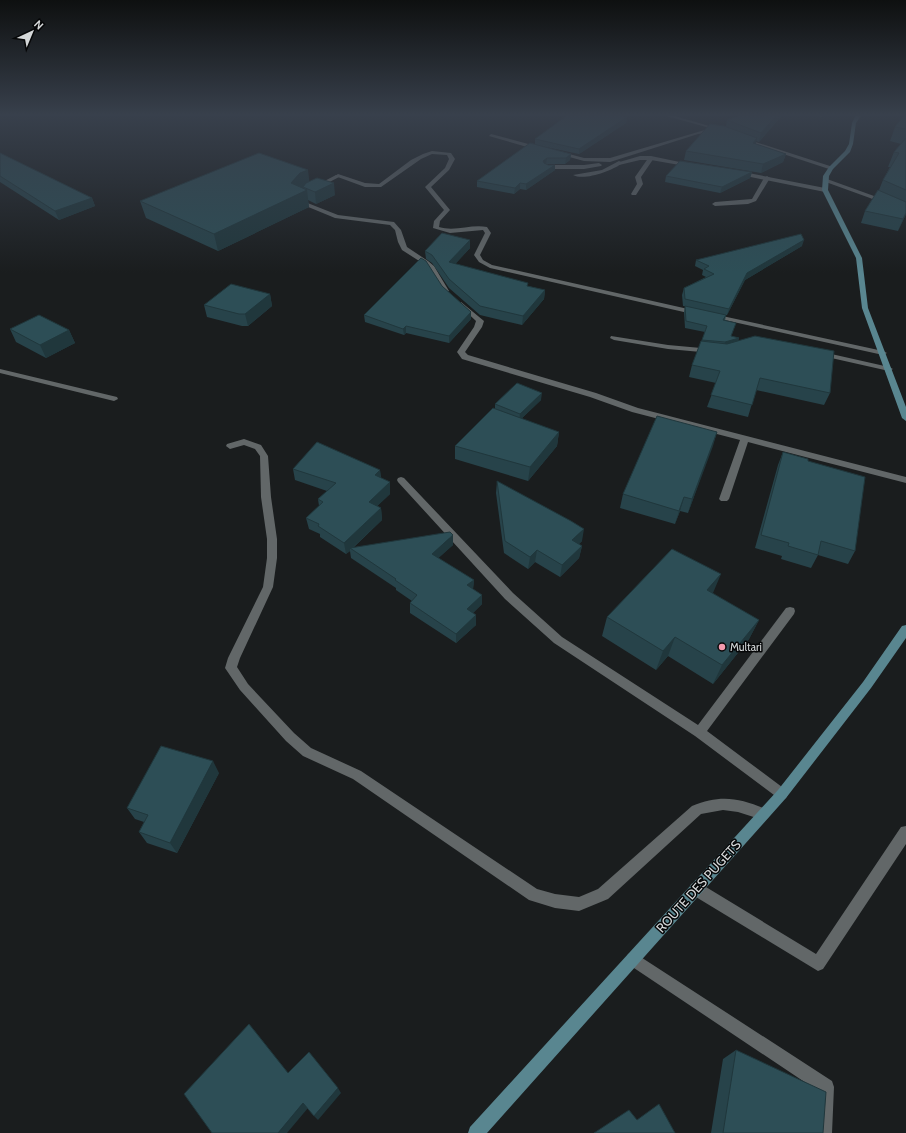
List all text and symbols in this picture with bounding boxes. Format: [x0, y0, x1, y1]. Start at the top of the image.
north arrow [12, 12, 52, 52]
text: N [31, 17, 47, 33]
place label: Multari [730, 640, 762, 654]
marker: Multari [717, 642, 727, 652]
street label: ROUTE DES PUGETS [652, 836, 744, 935]

